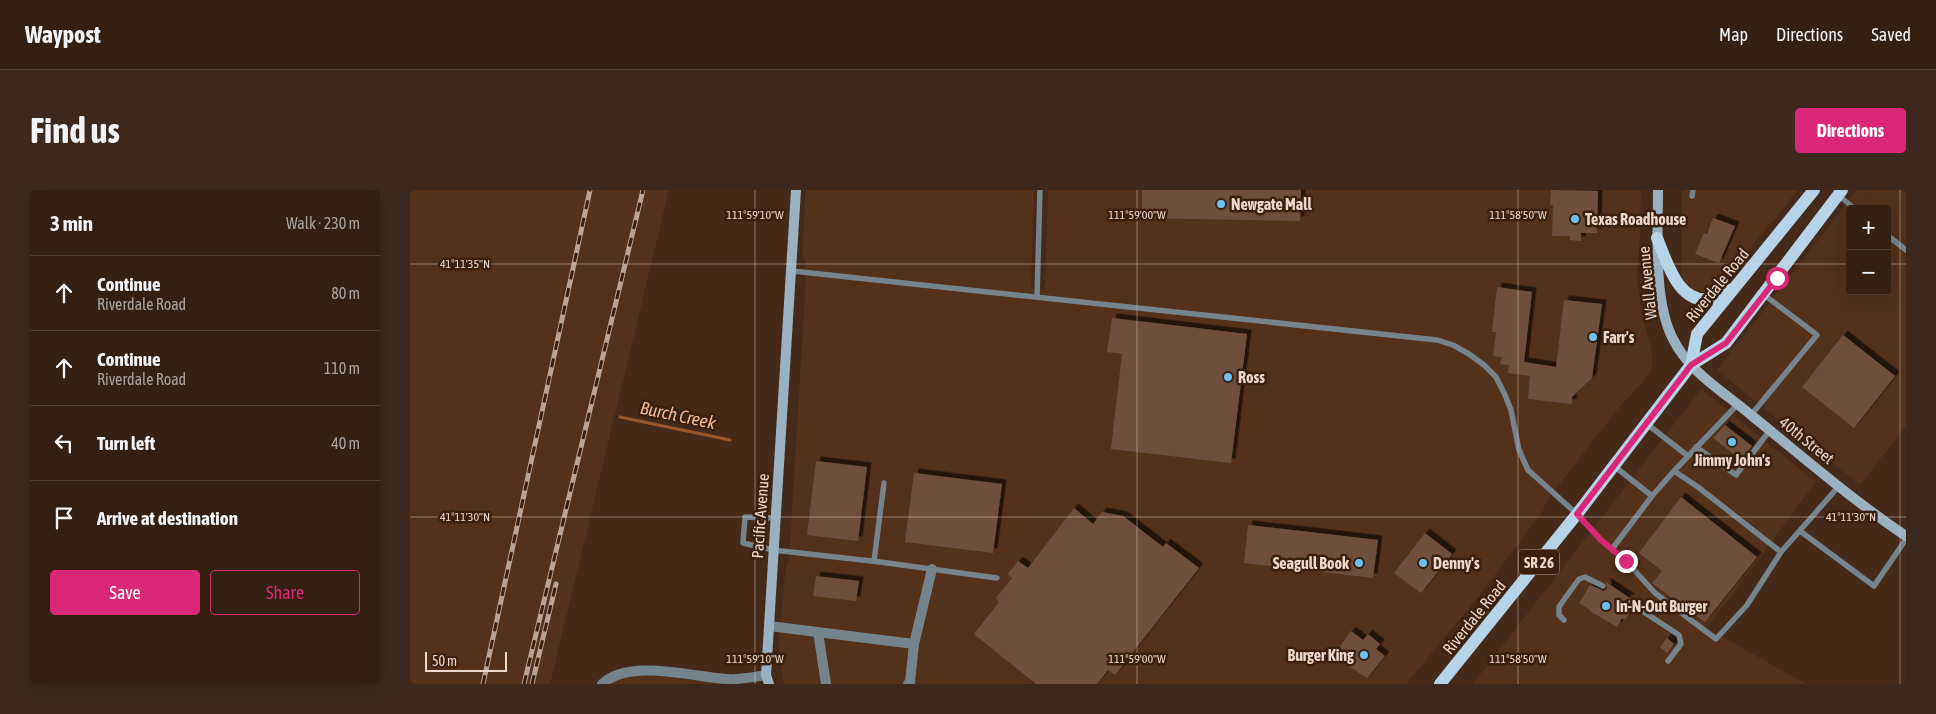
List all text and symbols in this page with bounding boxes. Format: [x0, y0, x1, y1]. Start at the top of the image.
text: Waypost [25, 21, 101, 48]
text: Map [1719, 24, 1748, 45]
text: Directions [1776, 24, 1843, 45]
text: Saved [1871, 24, 1911, 45]
button: Directions [1795, 108, 1906, 153]
text: Find us [30, 110, 120, 150]
place label: Newgate Mall [1231, 195, 1312, 213]
marker: Newgate Mall [1215, 198, 1227, 210]
map controls [1846, 205, 1891, 295]
button: + [1846, 205, 1891, 250]
text: 111°59'10"W [726, 208, 784, 222]
text: 111°59'00"W [1108, 208, 1166, 222]
text: 111°58'50"W [1489, 208, 1547, 222]
place label: Texas Roadhouse [1585, 210, 1686, 228]
text: 3 min [50, 211, 93, 235]
marker: Texas Roadhouse [1569, 213, 1581, 225]
text: Walk · 230 m [286, 214, 360, 232]
street label: Wall Avenue [1634, 245, 1660, 321]
street label: Riverdale Road [1682, 245, 1752, 325]
button: − [1846, 250, 1891, 295]
text: 41°11'35"N [440, 257, 490, 271]
route start [1766, 267, 1789, 290]
text: Continue [97, 273, 161, 295]
icon: ahead [50, 279, 78, 307]
text: 80 m [331, 284, 360, 302]
text: Riverdale Road [97, 295, 186, 313]
place label: Farr's [1603, 328, 1635, 346]
marker: Farr's [1587, 331, 1599, 343]
text: Continue [97, 348, 161, 370]
icon: ahead [50, 354, 78, 382]
text: 110 m [324, 359, 360, 377]
place label: Ross [1238, 368, 1265, 386]
text: Riverdale Road [97, 370, 186, 388]
marker: Ross [1222, 371, 1234, 383]
water label: Burch Creek [638, 397, 719, 433]
street label: 40th Street [1776, 413, 1838, 468]
icon: left [50, 429, 78, 457]
text: Turn left [97, 432, 155, 454]
text: 40 m [331, 434, 360, 452]
marker: Jimmy John's [1726, 436, 1738, 448]
place label: Jimmy John's [1693, 451, 1771, 469]
street label: Pacific Avenue [748, 473, 772, 559]
icon: arrive [50, 504, 78, 532]
text: Arrive at destination [97, 507, 238, 529]
text: 41°11'30"N [440, 510, 490, 524]
text: 41°11'30"N [1826, 510, 1876, 524]
road number: SR 26 [1519, 550, 1559, 574]
route end [1615, 550, 1638, 573]
place label: Seagull Book [1273, 554, 1350, 572]
place label: Denny's [1433, 554, 1480, 572]
marker: Seagull Book [1353, 557, 1365, 569]
marker: Denny's [1417, 557, 1429, 569]
button: Save [50, 570, 200, 615]
button: Share [210, 570, 360, 615]
street label: Riverdale Road [1439, 577, 1509, 657]
place label: In-N-Out Burger [1616, 597, 1708, 615]
marker: In-N-Out Burger [1600, 600, 1612, 612]
place label: Burger King [1288, 646, 1354, 664]
scale bar [425, 649, 508, 672]
marker: Burger King [1358, 649, 1370, 661]
text: 111°59'10"W [726, 652, 784, 666]
text: 111°59'00"W [1108, 652, 1166, 666]
text: 111°58'50"W [1489, 652, 1547, 666]
text: 50 m [432, 653, 457, 669]

